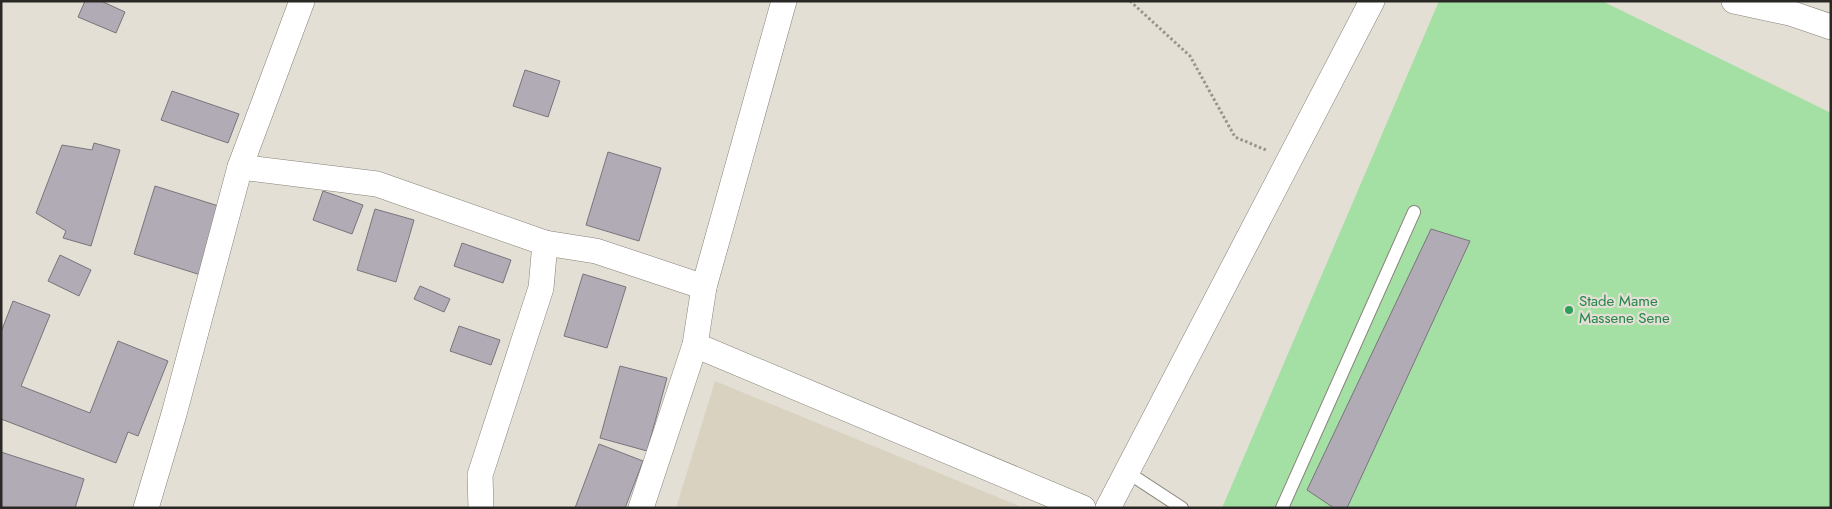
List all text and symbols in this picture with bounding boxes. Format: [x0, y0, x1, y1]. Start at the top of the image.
place label: Stade Mame Massene Sene [1579, 290, 1670, 329]
marker: Stade Mame Massene Sene [1563, 304, 1575, 316]

